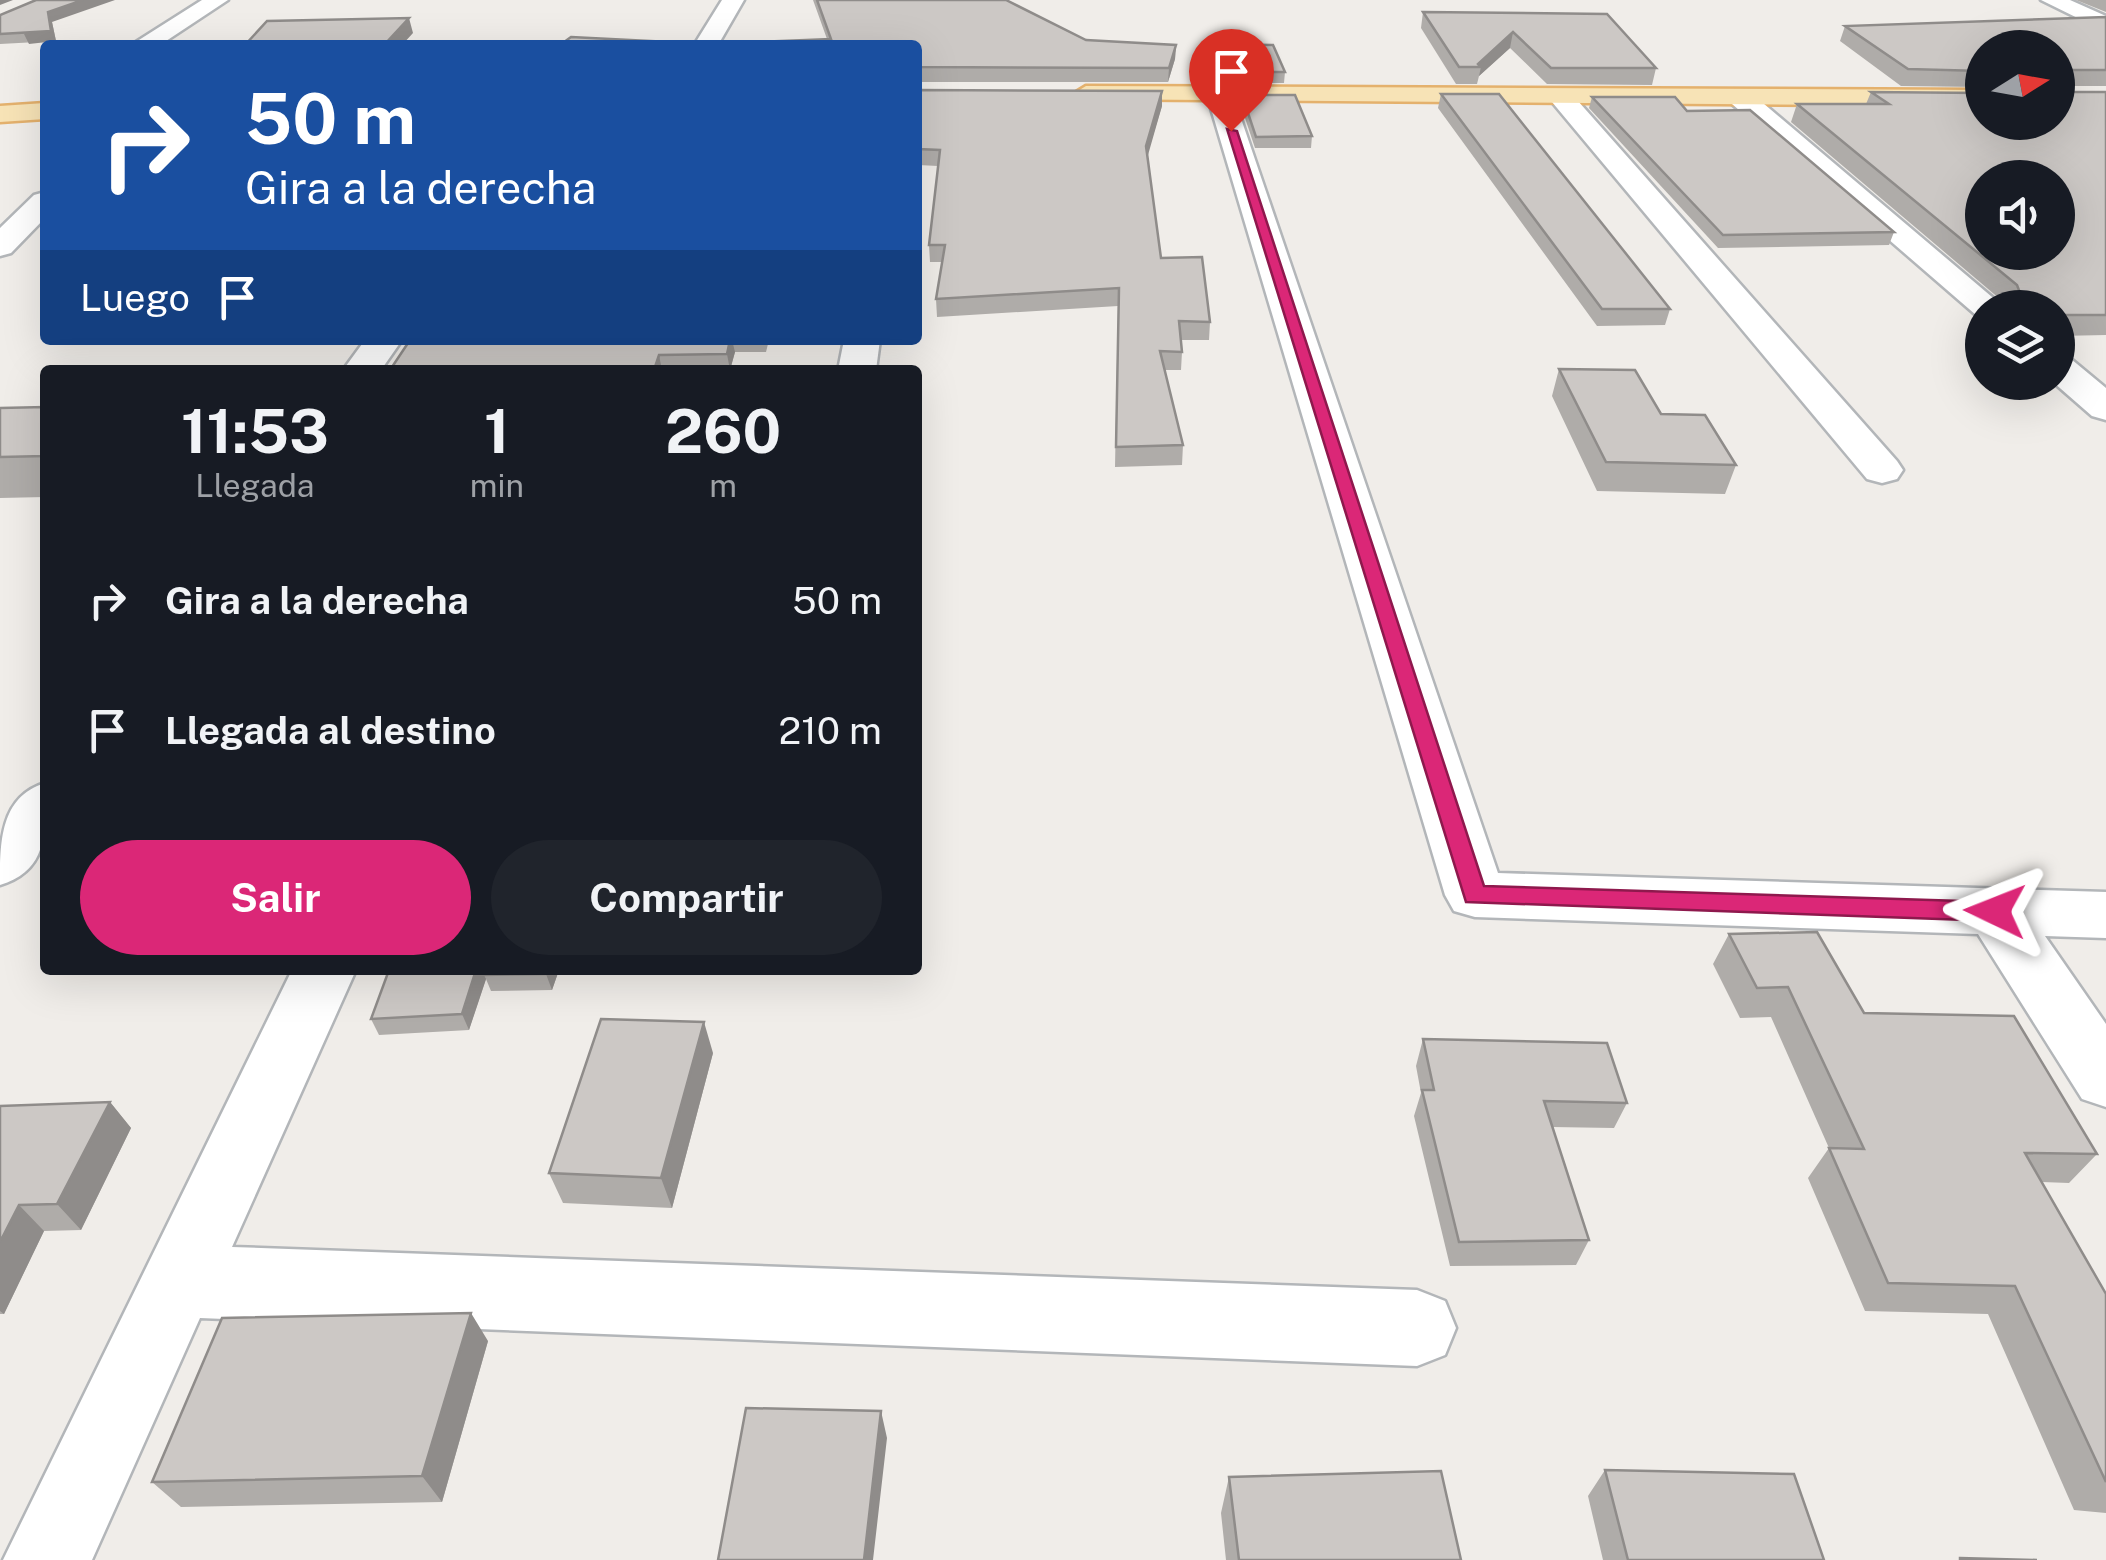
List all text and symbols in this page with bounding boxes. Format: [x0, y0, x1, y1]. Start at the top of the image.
pin [1189, 29, 1274, 132]
north arrow [1965, 30, 2075, 140]
map controls [1965, 30, 2075, 400]
icon: arrive [1204, 44, 1259, 99]
text: 50 m [245, 77, 416, 160]
icon: right [80, 80, 210, 210]
button: sound [1965, 160, 2075, 270]
text: Gira a la derecha [245, 161, 596, 214]
icon: arrive [210, 270, 265, 325]
text: Luego [80, 275, 190, 320]
button: layers [1965, 290, 2075, 400]
text: 11:53 [181, 396, 329, 467]
text: 1 [484, 396, 510, 467]
text: 260 [665, 396, 781, 467]
text: Llegada [195, 467, 315, 504]
text: min [470, 467, 524, 504]
text: m [709, 467, 737, 504]
icon: right [80, 573, 135, 628]
text: Gira a la derecha [165, 578, 469, 623]
text: 50 m [792, 578, 882, 623]
icon: arrive [80, 703, 135, 758]
text: Llegada al destino [165, 708, 496, 753]
text: 210 m [779, 708, 882, 753]
button: Salir [80, 840, 471, 955]
button: Compartir [491, 840, 882, 955]
position arrow [1943, 859, 2047, 963]

